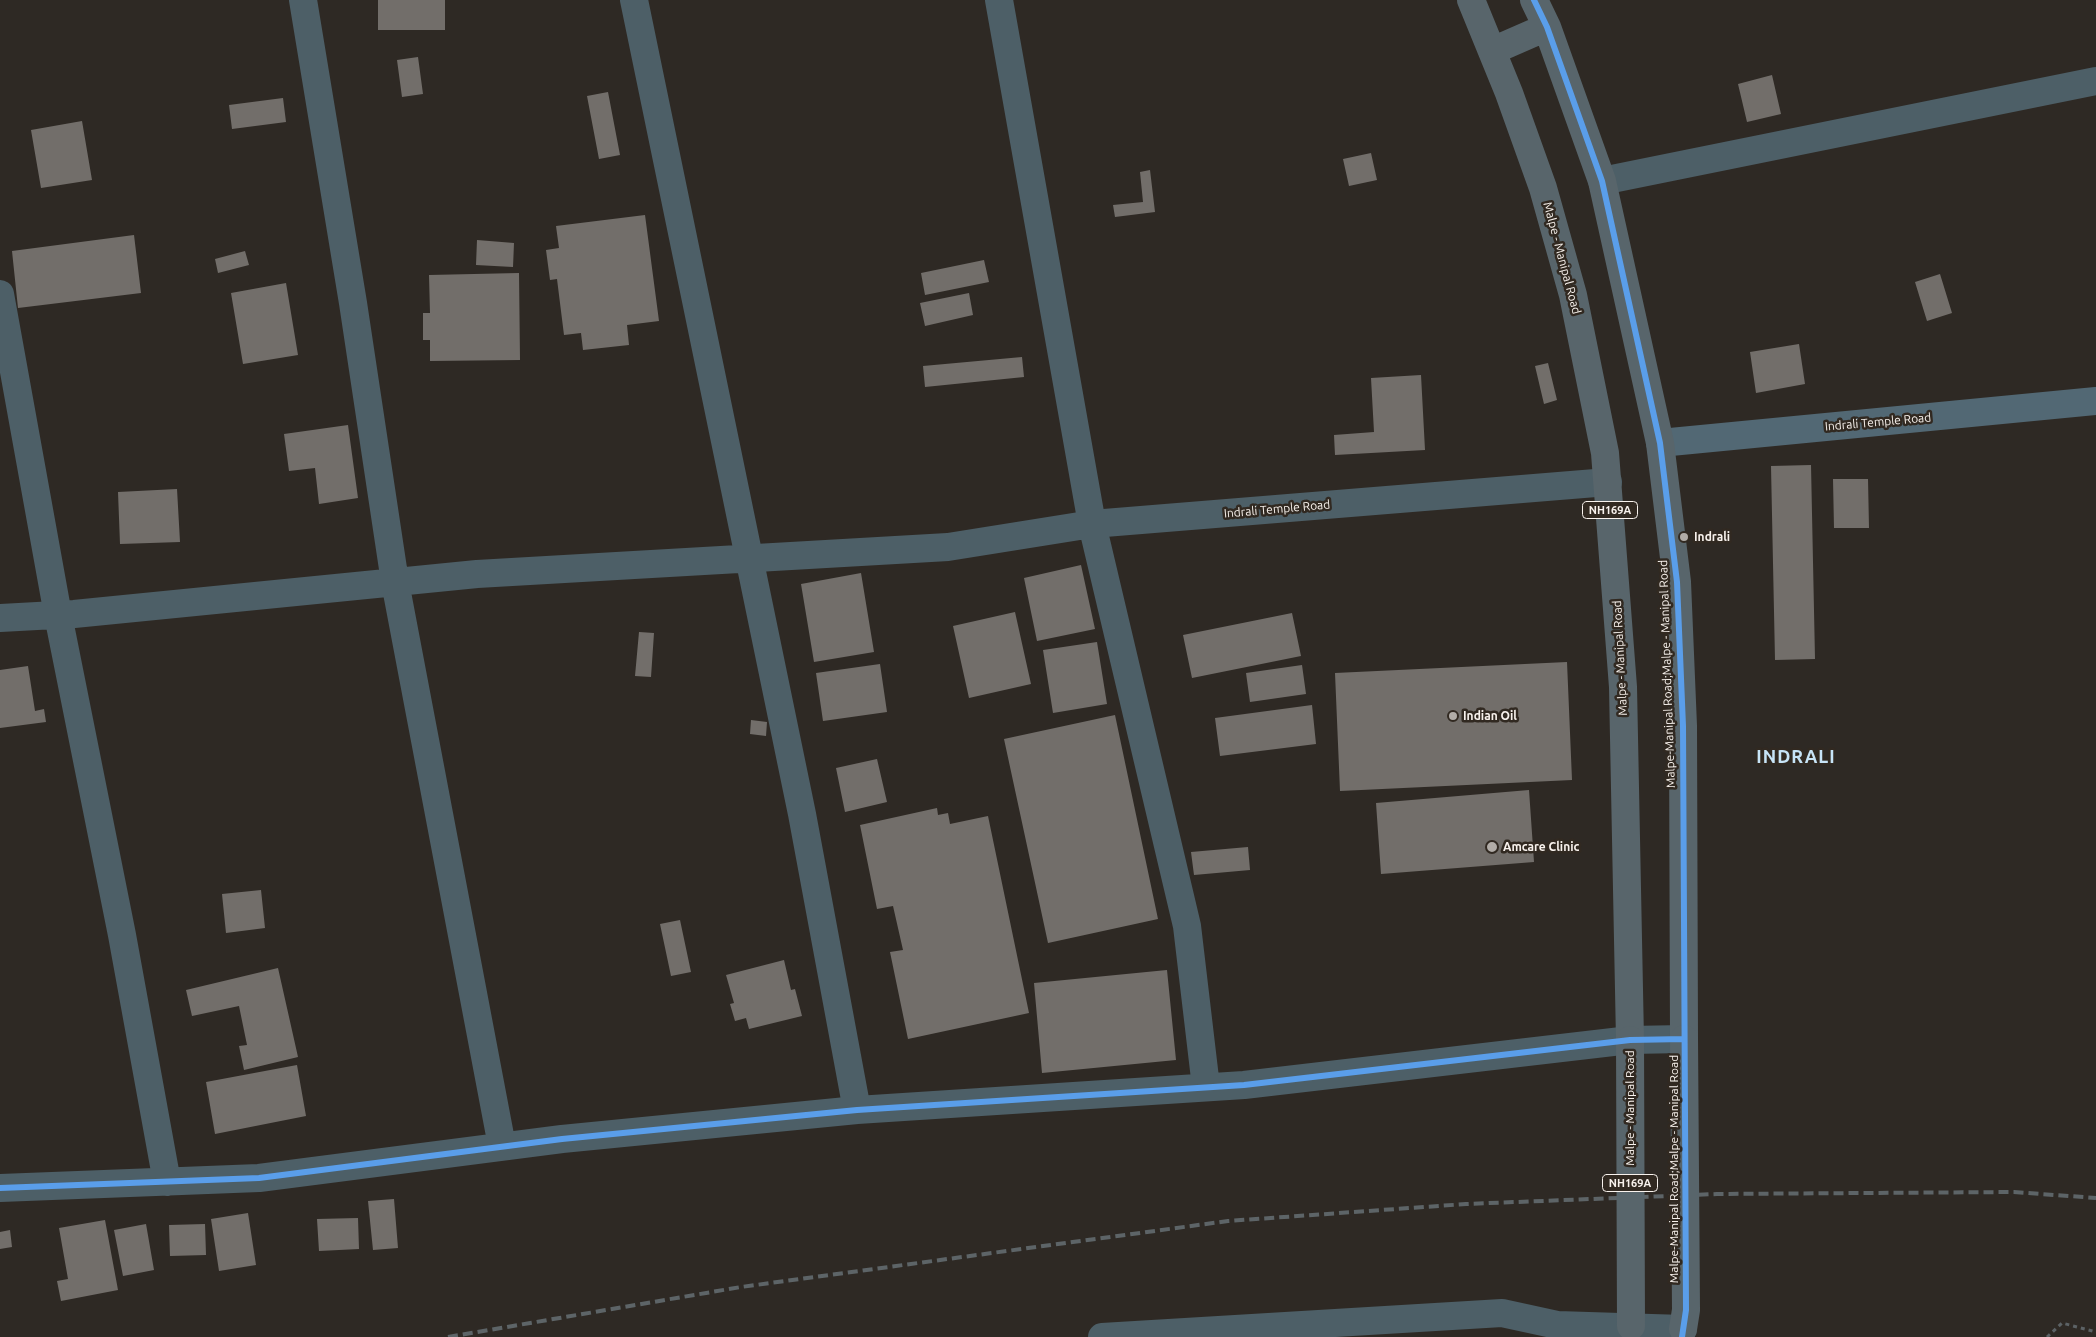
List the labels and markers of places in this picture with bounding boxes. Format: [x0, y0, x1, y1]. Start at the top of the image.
place label: Indrali [1694, 530, 1730, 544]
marker: Indrali [1678, 531, 1690, 543]
place label: Indian Oil [1463, 709, 1517, 723]
marker: Indian Oil [1447, 710, 1459, 722]
marker: Amcare Clinic [1485, 840, 1499, 854]
place label: Amcare Clinic [1503, 840, 1579, 854]

